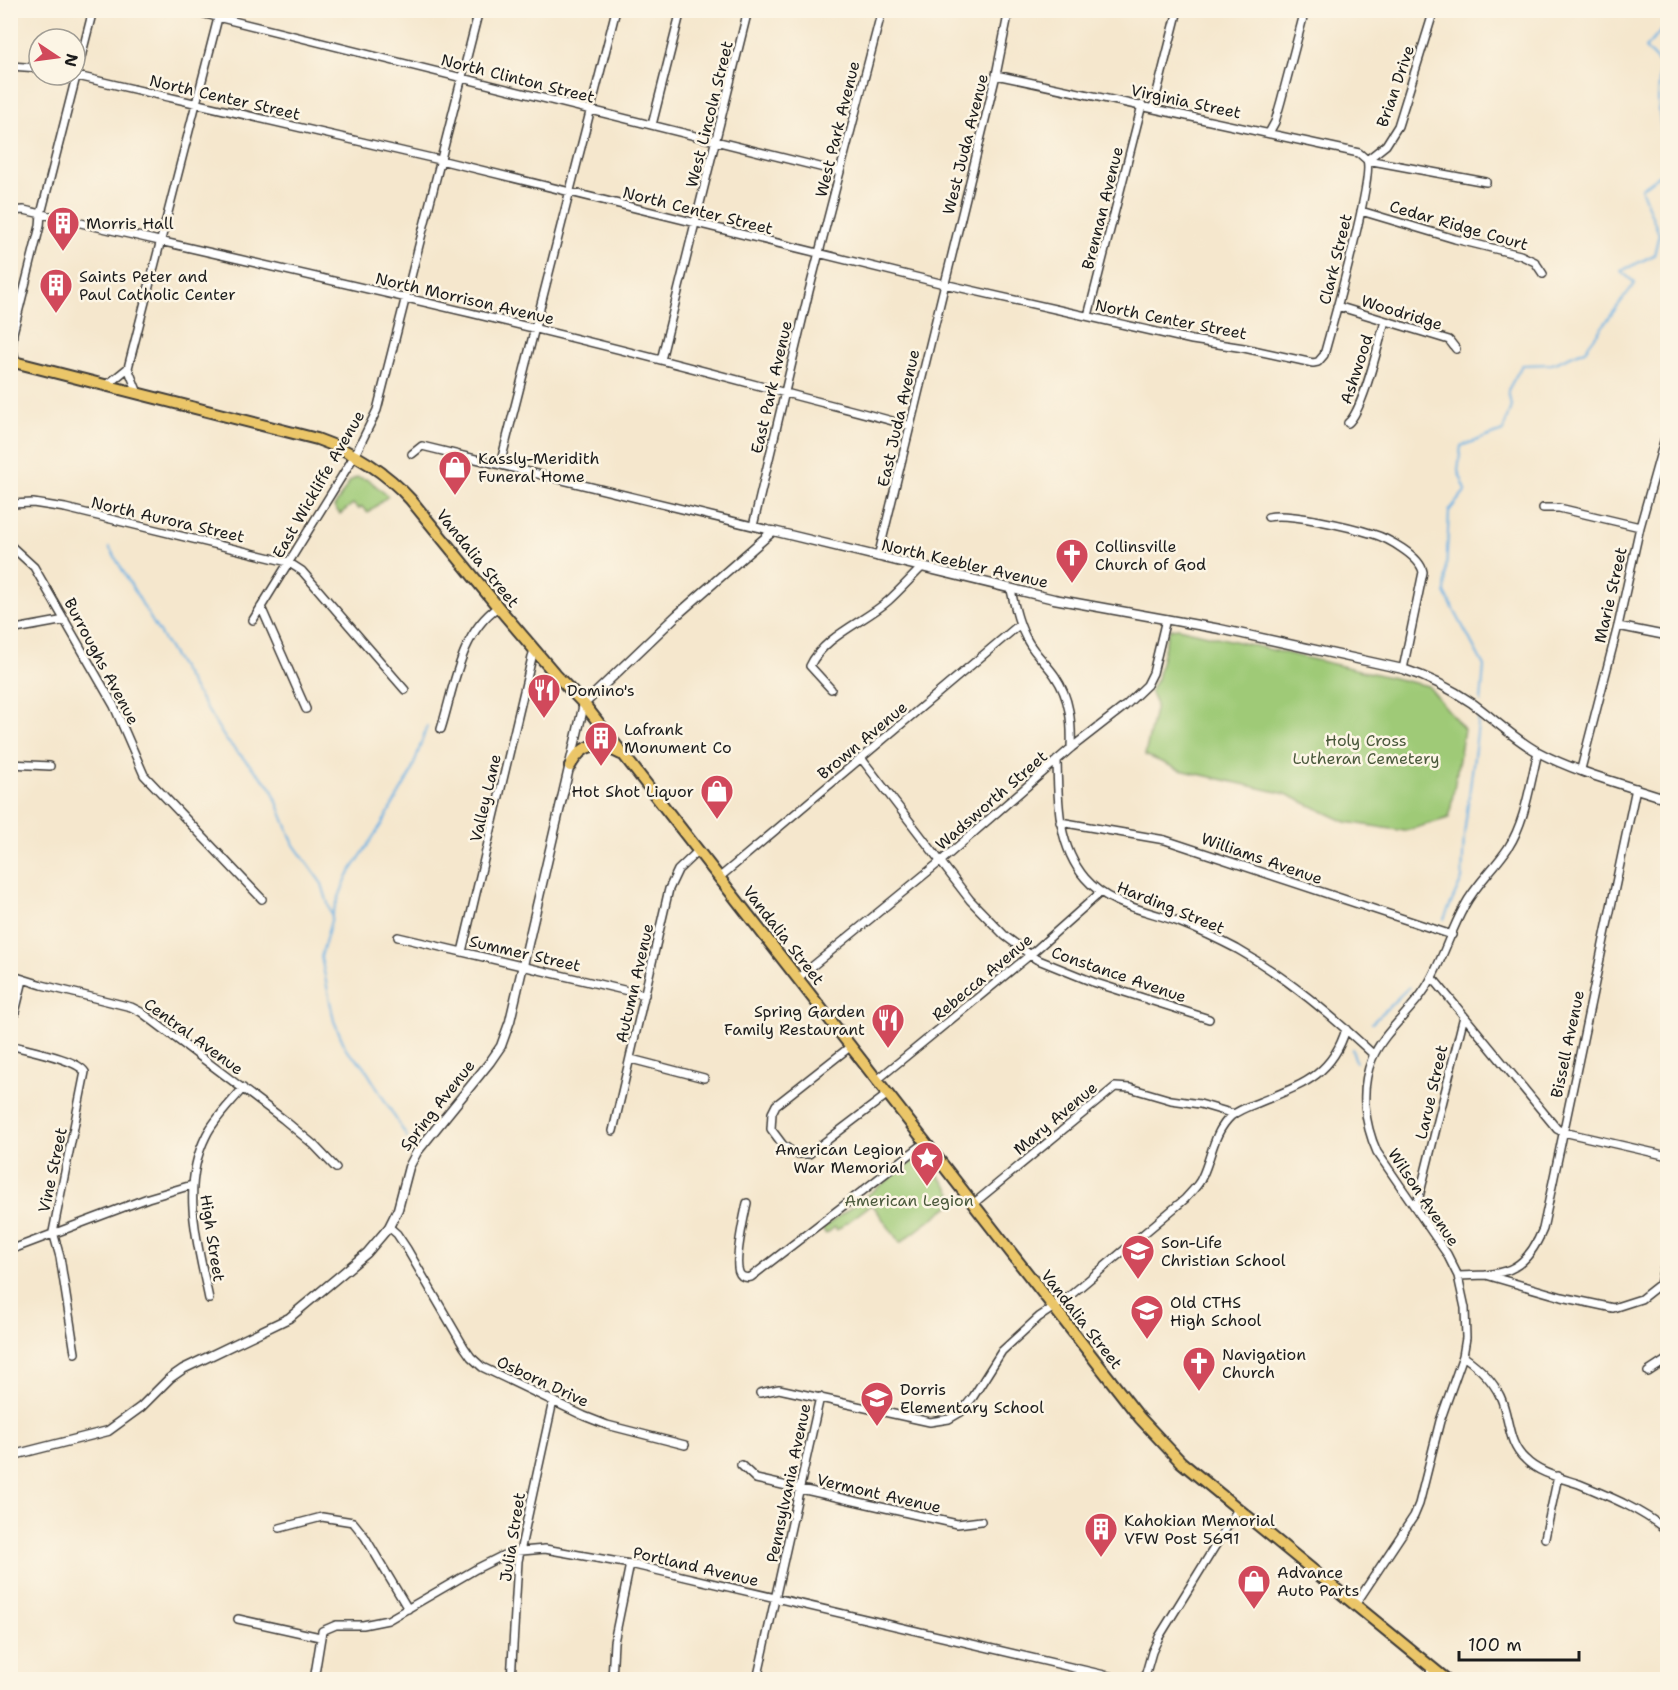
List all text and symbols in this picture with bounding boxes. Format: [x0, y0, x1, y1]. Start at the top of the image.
north arrow [27, 27, 87, 87]
street label: West Lincoln Street [681, 39, 738, 190]
street label: Brian Drive [1372, 43, 1419, 130]
street label: North Clinton Street [439, 49, 597, 108]
text: N [59, 52, 83, 69]
street label: West Park Avenue [810, 59, 865, 200]
street label: North Center Street [147, 70, 302, 125]
street label: West Juda Avenue [938, 72, 993, 217]
street label: Virginia Street [1129, 80, 1243, 123]
street label: Brennan Avenue [1077, 144, 1128, 272]
street label: North Center Street [621, 182, 775, 239]
street label: Cedar Ridge Court [1387, 196, 1531, 255]
building icon: Morris Hall [45, 205, 81, 252]
street label: Clark Street [1314, 212, 1357, 307]
place label: Morris Hall [86, 213, 174, 234]
place label: Saints Peter and Paul Catholic Center [79, 266, 236, 305]
building icon: Saints Peter and Paul Catholic Center [38, 267, 74, 314]
street label: North Morrison Avenue [373, 268, 556, 329]
street label: Woodridge [1359, 290, 1445, 335]
street label: North Center Street [1093, 294, 1249, 345]
street label: East Park Avenue [746, 319, 797, 456]
street label: Ashwood [1335, 332, 1378, 407]
street label: East Juda Avenue [872, 347, 924, 489]
street label: East Wickliffe Avenue [268, 407, 369, 562]
place label: Kassly-Meridith Funeral Home [478, 448, 600, 487]
shop icon: Kassly-Meridith Funeral Home [437, 449, 473, 496]
street label: North Aurora Street [89, 492, 247, 547]
street label: Vandalia Street [432, 505, 524, 612]
street label: North Keebler Avenue [879, 534, 1050, 593]
place label: Collinsville Church of God [1095, 536, 1206, 575]
church icon: Collinsville Church of God [1054, 537, 1090, 584]
street label: Marie Street [1589, 545, 1632, 645]
street label: Burroughs Avenue [59, 594, 144, 728]
restaurant icon: Domino's [526, 672, 562, 719]
place label: Domino's [567, 680, 635, 701]
street label: Brown Avenue [813, 697, 912, 784]
place label: Lafrank Monument Co [624, 719, 732, 758]
building icon: Lafrank Monument Co [583, 720, 619, 767]
park label: Holy Cross Lutheran Cemetery [1293, 730, 1439, 769]
street label: Wadsworth Street [931, 746, 1052, 855]
street label: Valley Lane [465, 752, 506, 844]
shop icon: Hot Shot Liquor [699, 773, 735, 820]
place label: Hot Shot Liquor [572, 781, 694, 802]
street label: Williams Avenue [1198, 828, 1325, 889]
street label: Harding Street [1114, 876, 1228, 939]
street label: Vandalia Street [738, 881, 829, 989]
street label: Autumn Avenue [611, 921, 658, 1045]
street label: Rebecca Avenue [928, 929, 1037, 1026]
street label: Summer Street [467, 930, 583, 977]
street label: Constance Avenue [1049, 942, 1189, 1007]
street label: Bissell Avenue [1546, 988, 1589, 1100]
street label: Central Avenue [140, 993, 248, 1080]
place label: Spring Garden Family Restaurant [724, 1001, 865, 1040]
restaurant icon: Spring Garden Family Restaurant [870, 1002, 906, 1049]
street label: Larue Street [1410, 1043, 1453, 1141]
street label: Spring Avenue [395, 1055, 480, 1155]
street label: Mary Avenue [1009, 1077, 1102, 1160]
street label: Vine Street [33, 1126, 72, 1215]
place label: American Legion War Memorial [775, 1139, 904, 1178]
place icon: American Legion War Memorial [909, 1140, 945, 1187]
street label: Wilson Avenue [1383, 1144, 1464, 1250]
park label: American Legion [845, 1190, 974, 1211]
street label: High Street [195, 1193, 230, 1283]
place label: Son-Life Christian School [1161, 1232, 1286, 1271]
school or university icon: Son-Life Christian School [1120, 1233, 1156, 1280]
street label: Vandalia Street [1036, 1265, 1127, 1373]
place label: Old CTHS High School [1170, 1292, 1262, 1331]
school or university icon: Old CTHS High School [1129, 1293, 1165, 1340]
place label: Navigation Church [1222, 1344, 1306, 1383]
church icon: Navigation Church [1181, 1345, 1217, 1392]
street label: Osborn Drive [493, 1351, 592, 1412]
place label: Dorris Elementary School [900, 1379, 1044, 1418]
school or university icon: Dorris Elementary School [859, 1380, 895, 1427]
street label: Pennsylvania Avenue [761, 1402, 816, 1565]
street label: Vermont Avenue [815, 1469, 943, 1518]
street label: Julia Street [495, 1491, 530, 1583]
place label: Kahokian Memorial VFW Post 5691 [1124, 1510, 1275, 1549]
building icon: Kahokian Memorial VFW Post 5691 [1083, 1511, 1119, 1558]
street label: Portland Avenue [631, 1542, 761, 1591]
place label: Advance Auto Parts [1277, 1562, 1360, 1601]
shop icon: Advance Auto Parts [1236, 1563, 1272, 1610]
scale bar [1459, 1624, 1579, 1662]
text: 100 m [1468, 1633, 1522, 1657]

